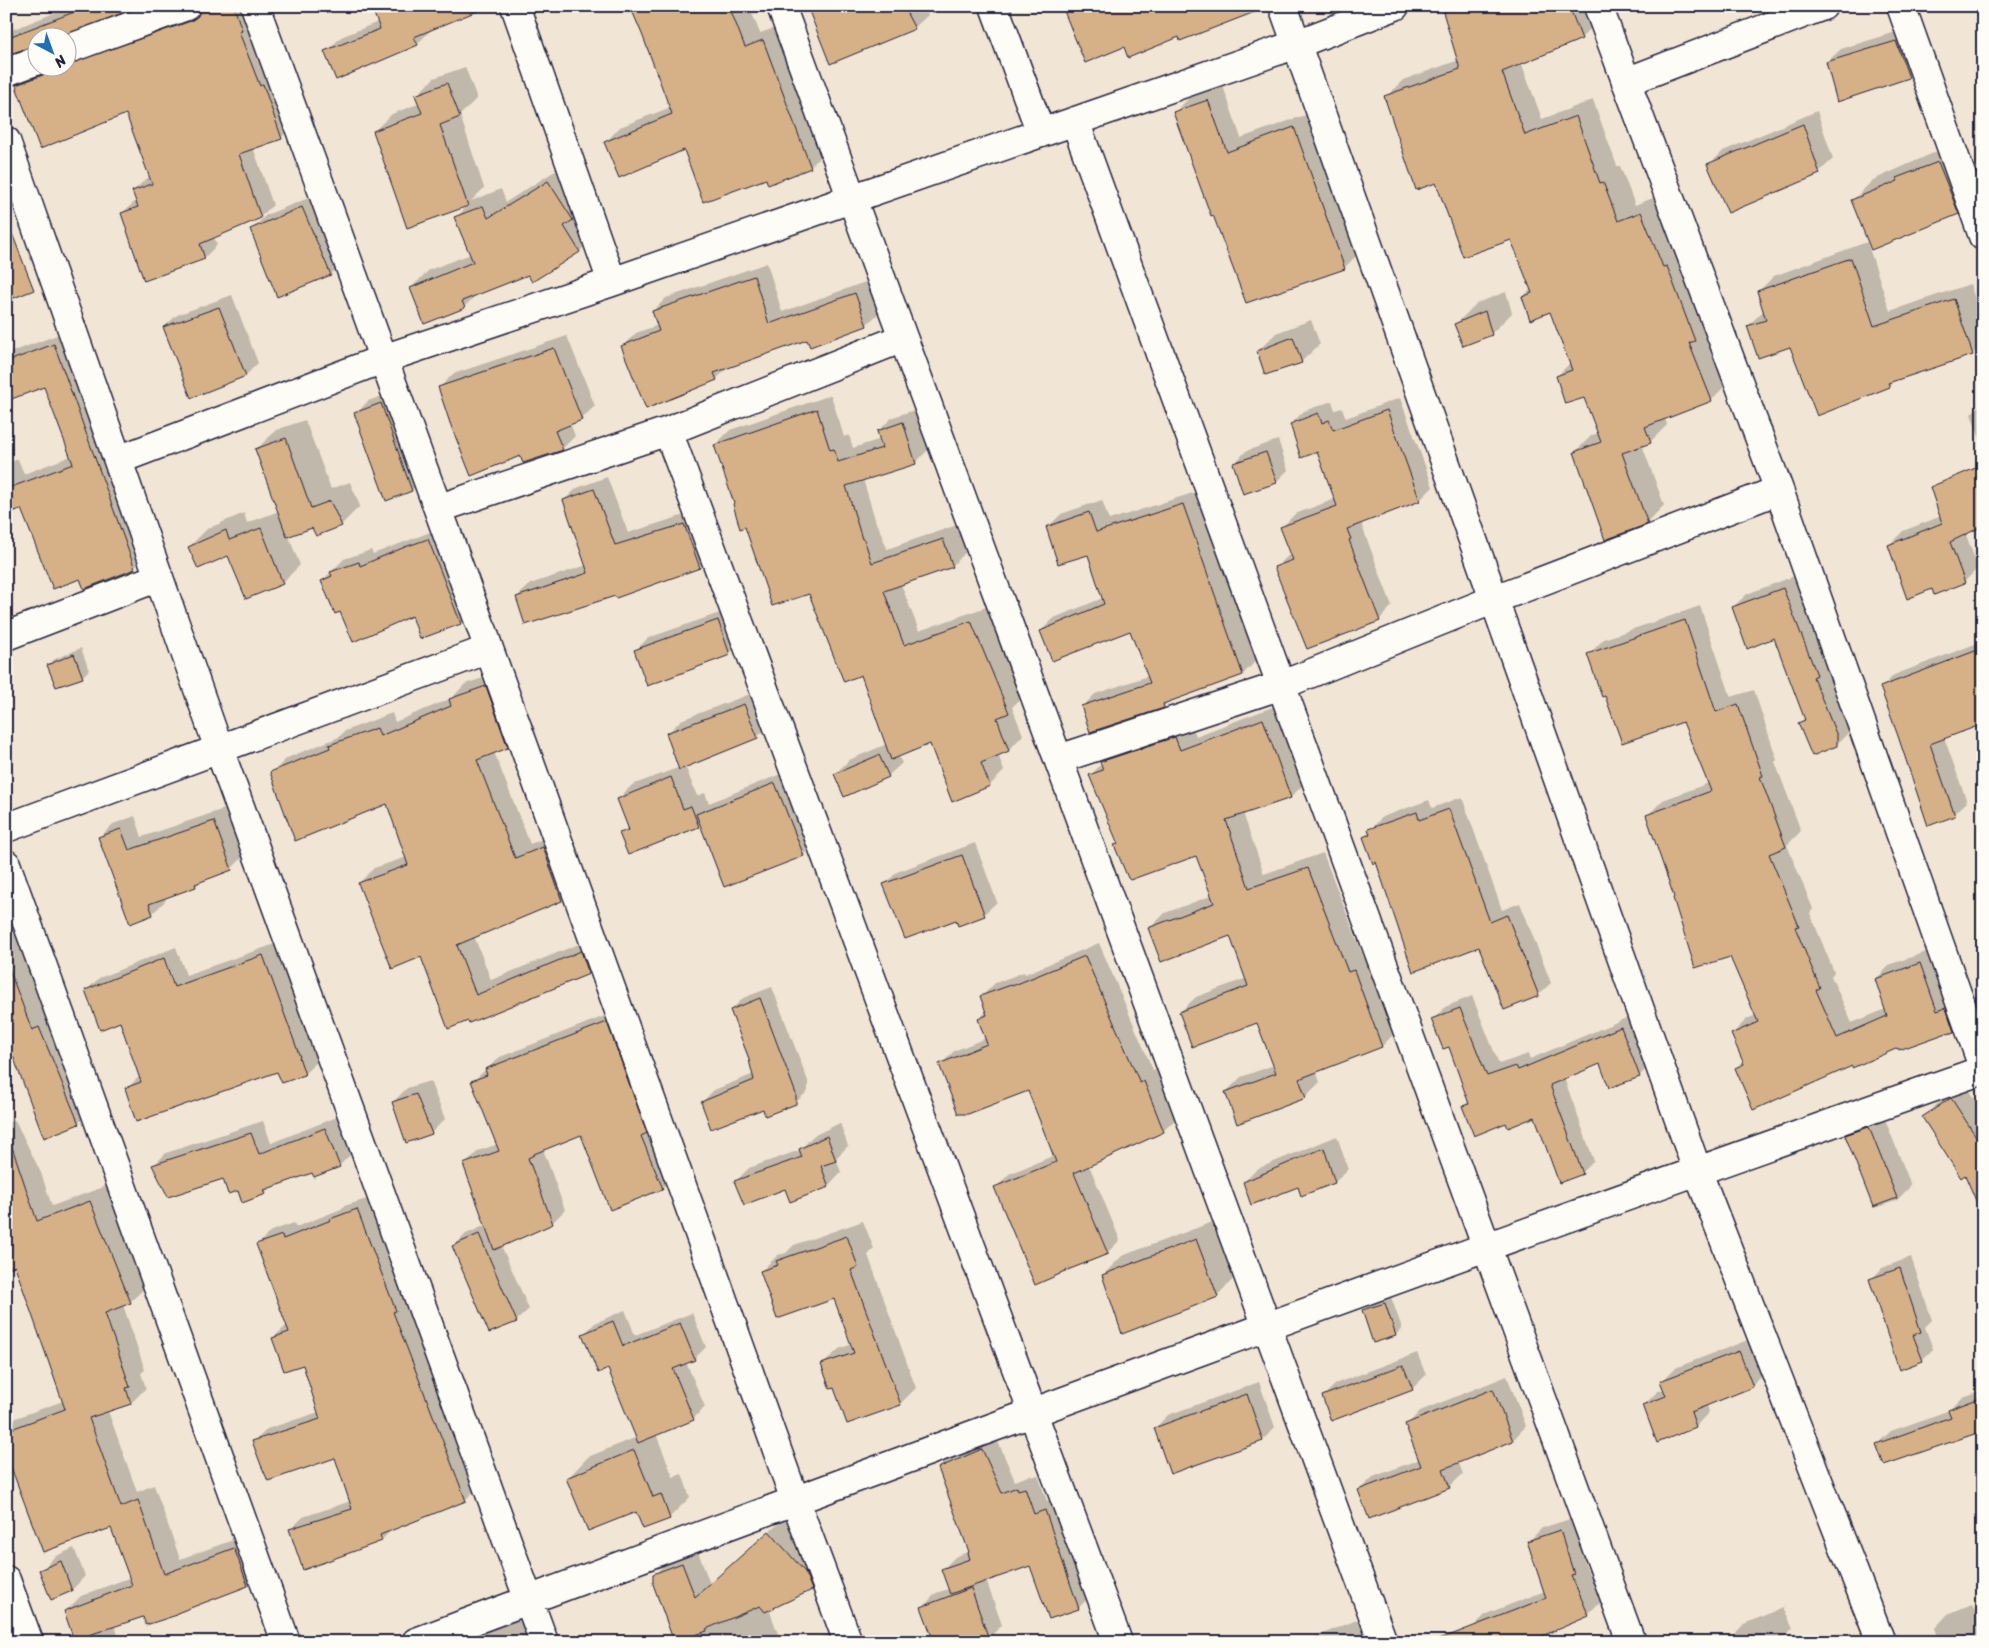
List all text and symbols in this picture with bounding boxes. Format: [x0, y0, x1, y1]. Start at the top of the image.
north arrow [28, 28, 78, 78]
text: N [48, 48, 73, 74]

